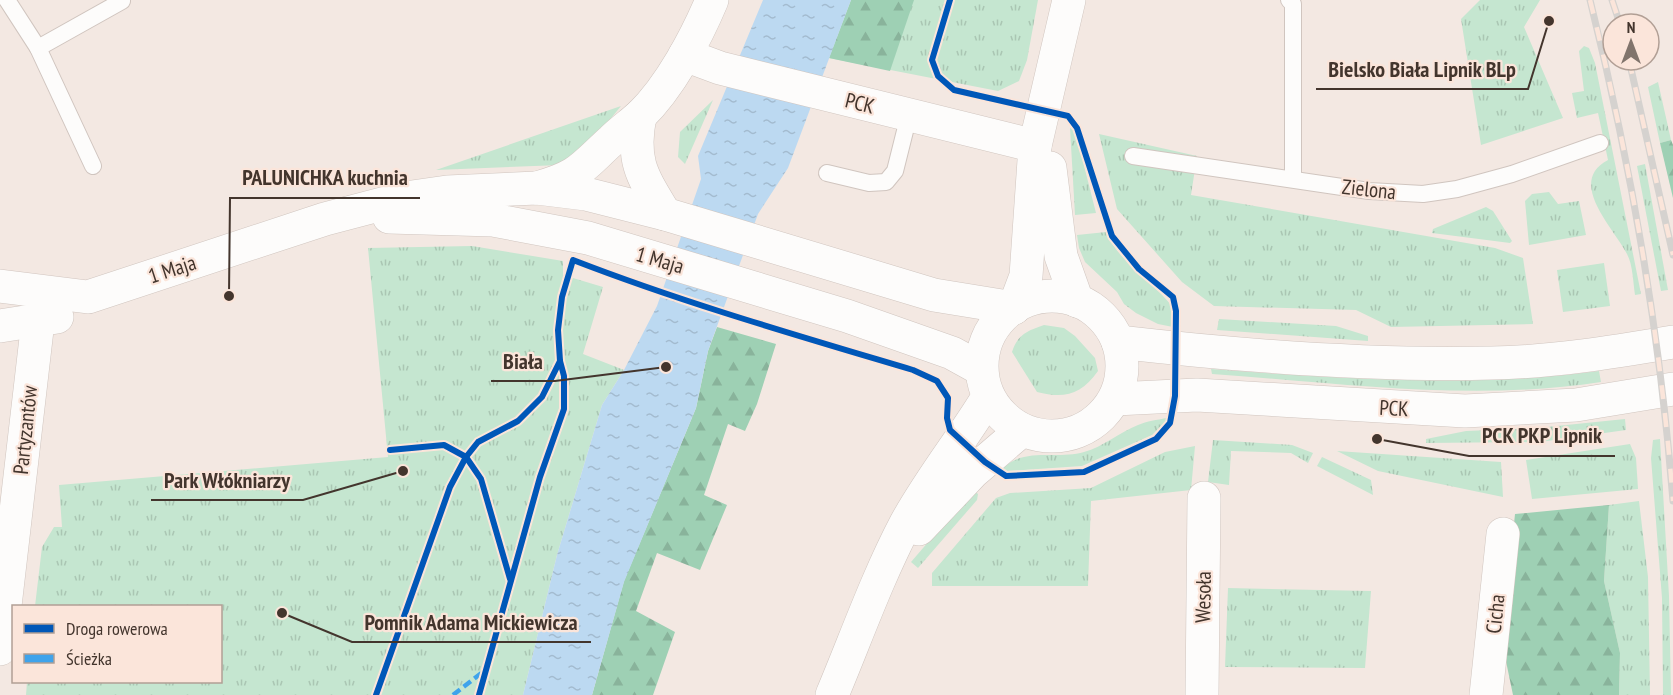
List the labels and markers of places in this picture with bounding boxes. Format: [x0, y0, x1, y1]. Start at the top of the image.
callout: Bielsko Biała Lipnik BLp [1316, 49, 1528, 89]
callout: PALUNICHKA kuchnia [230, 158, 420, 198]
callout: Biała [491, 341, 555, 381]
callout: PCK PKP Lipnik [1469, 416, 1615, 456]
callout: Park Włókniarzy [151, 460, 303, 500]
callout: Pomnik Adama Mickiewicza [352, 602, 591, 642]

